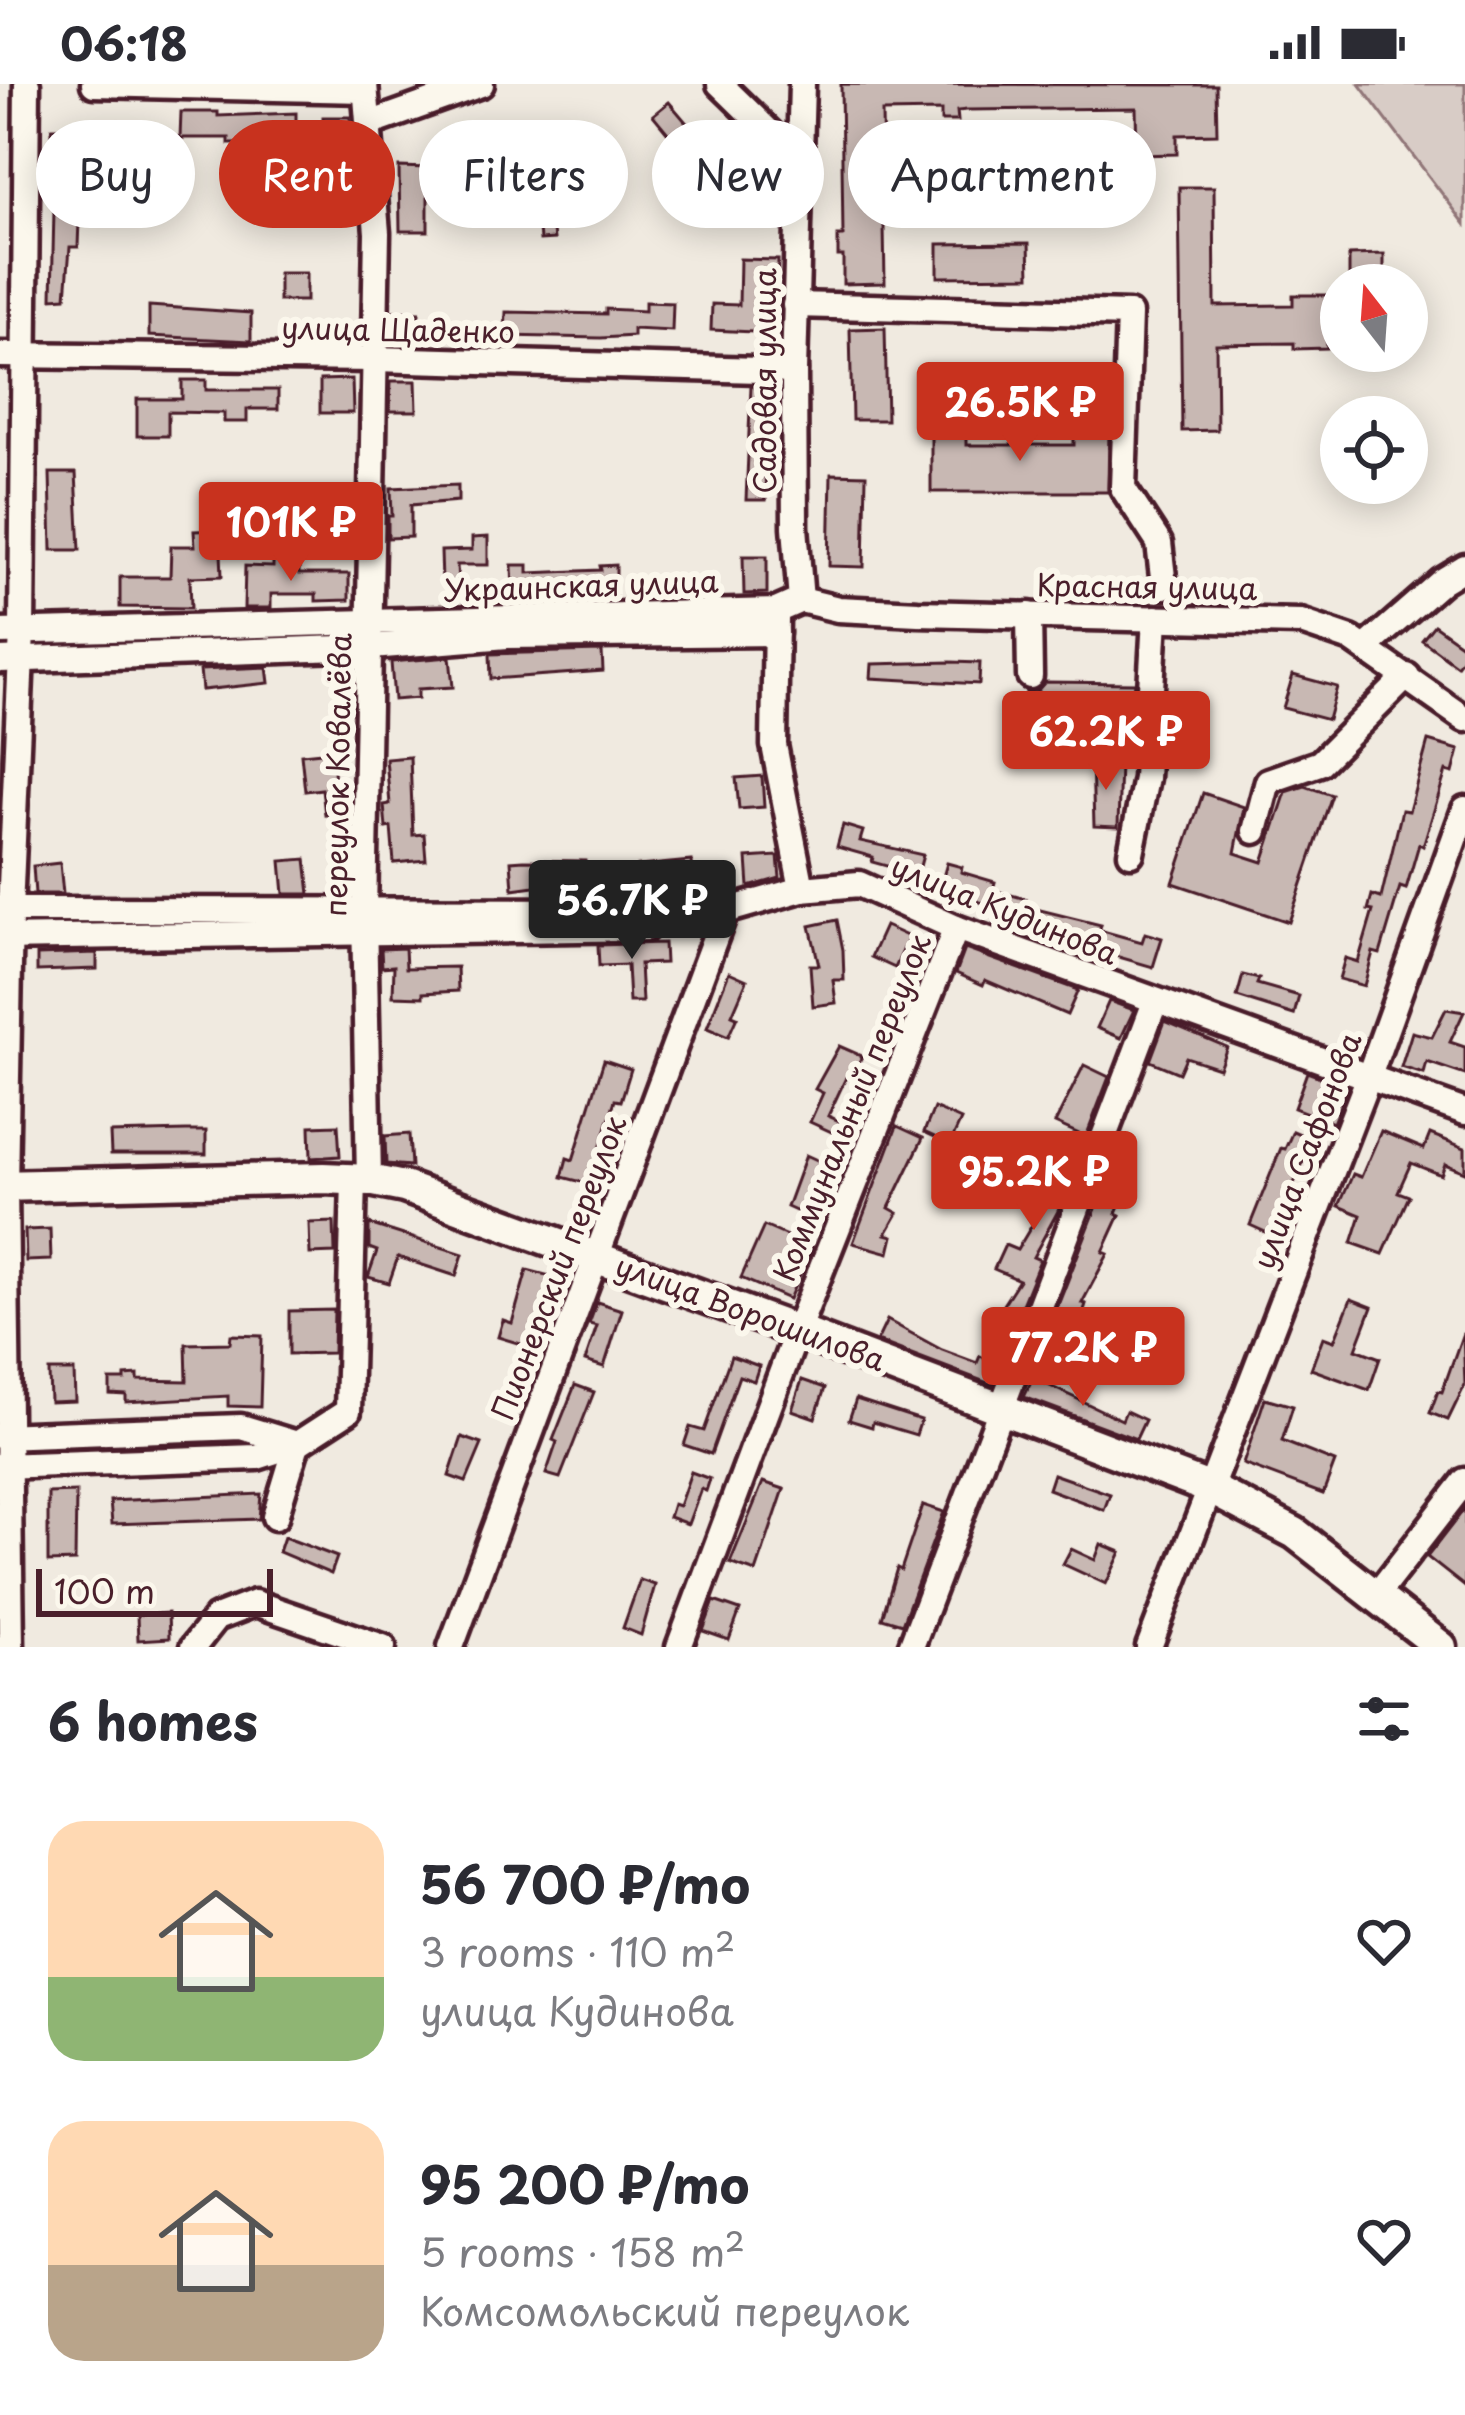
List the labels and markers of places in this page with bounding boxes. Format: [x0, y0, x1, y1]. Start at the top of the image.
pin: 26.5K ₽ [909, 362, 1131, 464]
pin: 101K ₽ [193, 482, 389, 584]
pin: 62.2K ₽ [995, 691, 1217, 793]
pin: 56.7K ₽ [521, 860, 743, 962]
pin: 95.2K ₽ [923, 1131, 1145, 1233]
pin: 77.2K ₽ [972, 1307, 1194, 1409]

